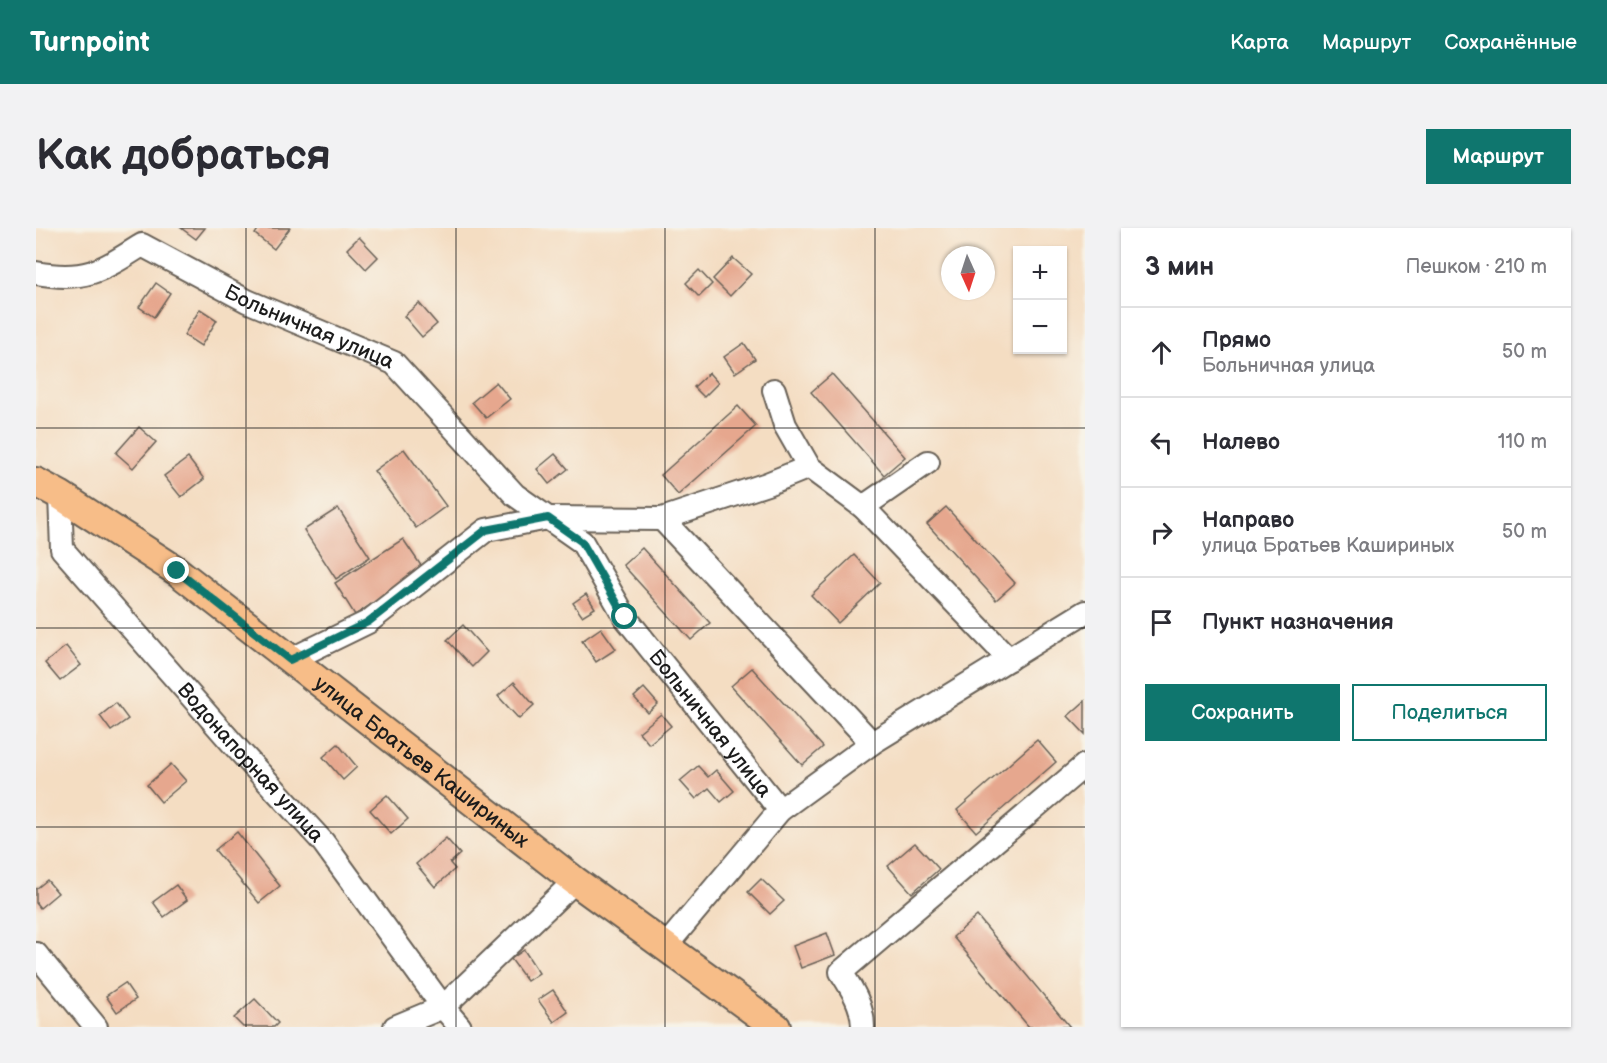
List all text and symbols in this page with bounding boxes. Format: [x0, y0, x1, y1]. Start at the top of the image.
text: Turnpoint [30, 26, 150, 59]
text: Карта [1230, 30, 1289, 55]
text: Маршрут [1322, 30, 1411, 55]
text: Сохранённые [1444, 30, 1577, 55]
button: Маршрут [1426, 129, 1571, 184]
text: Как добраться [36, 131, 331, 182]
north arrow [941, 246, 995, 300]
map controls [1013, 246, 1067, 354]
button: + [1013, 246, 1067, 300]
text: 3 мин [1145, 252, 1214, 283]
text: Пешком · 210 m [1406, 255, 1547, 279]
street label: Больничная улица [220, 279, 398, 375]
button: − [1013, 300, 1067, 354]
text: Прямо [1202, 327, 1271, 354]
icon: ahead [1145, 336, 1178, 369]
text: 50 m [1502, 340, 1547, 364]
text: Больничная улица [1202, 354, 1375, 378]
icon: left [1145, 426, 1178, 459]
text: Налево [1202, 429, 1280, 456]
text: 110 m [1498, 430, 1547, 454]
text: Направо [1202, 507, 1294, 534]
icon: right [1145, 516, 1178, 549]
text: 50 m [1502, 520, 1547, 544]
text: улица Братьев Кашириных [1202, 534, 1454, 558]
route end [163, 557, 189, 583]
route start [611, 603, 637, 629]
icon: arrive [1145, 606, 1178, 639]
text: Пункт назначения [1202, 609, 1394, 636]
street label: Больничная улица [643, 645, 777, 803]
street label: улица Братьев Кашириных [309, 671, 534, 854]
street label: Водонапорная улица [172, 678, 329, 848]
button: Сохранить [1145, 684, 1340, 741]
button: Поделиться [1352, 684, 1547, 741]

